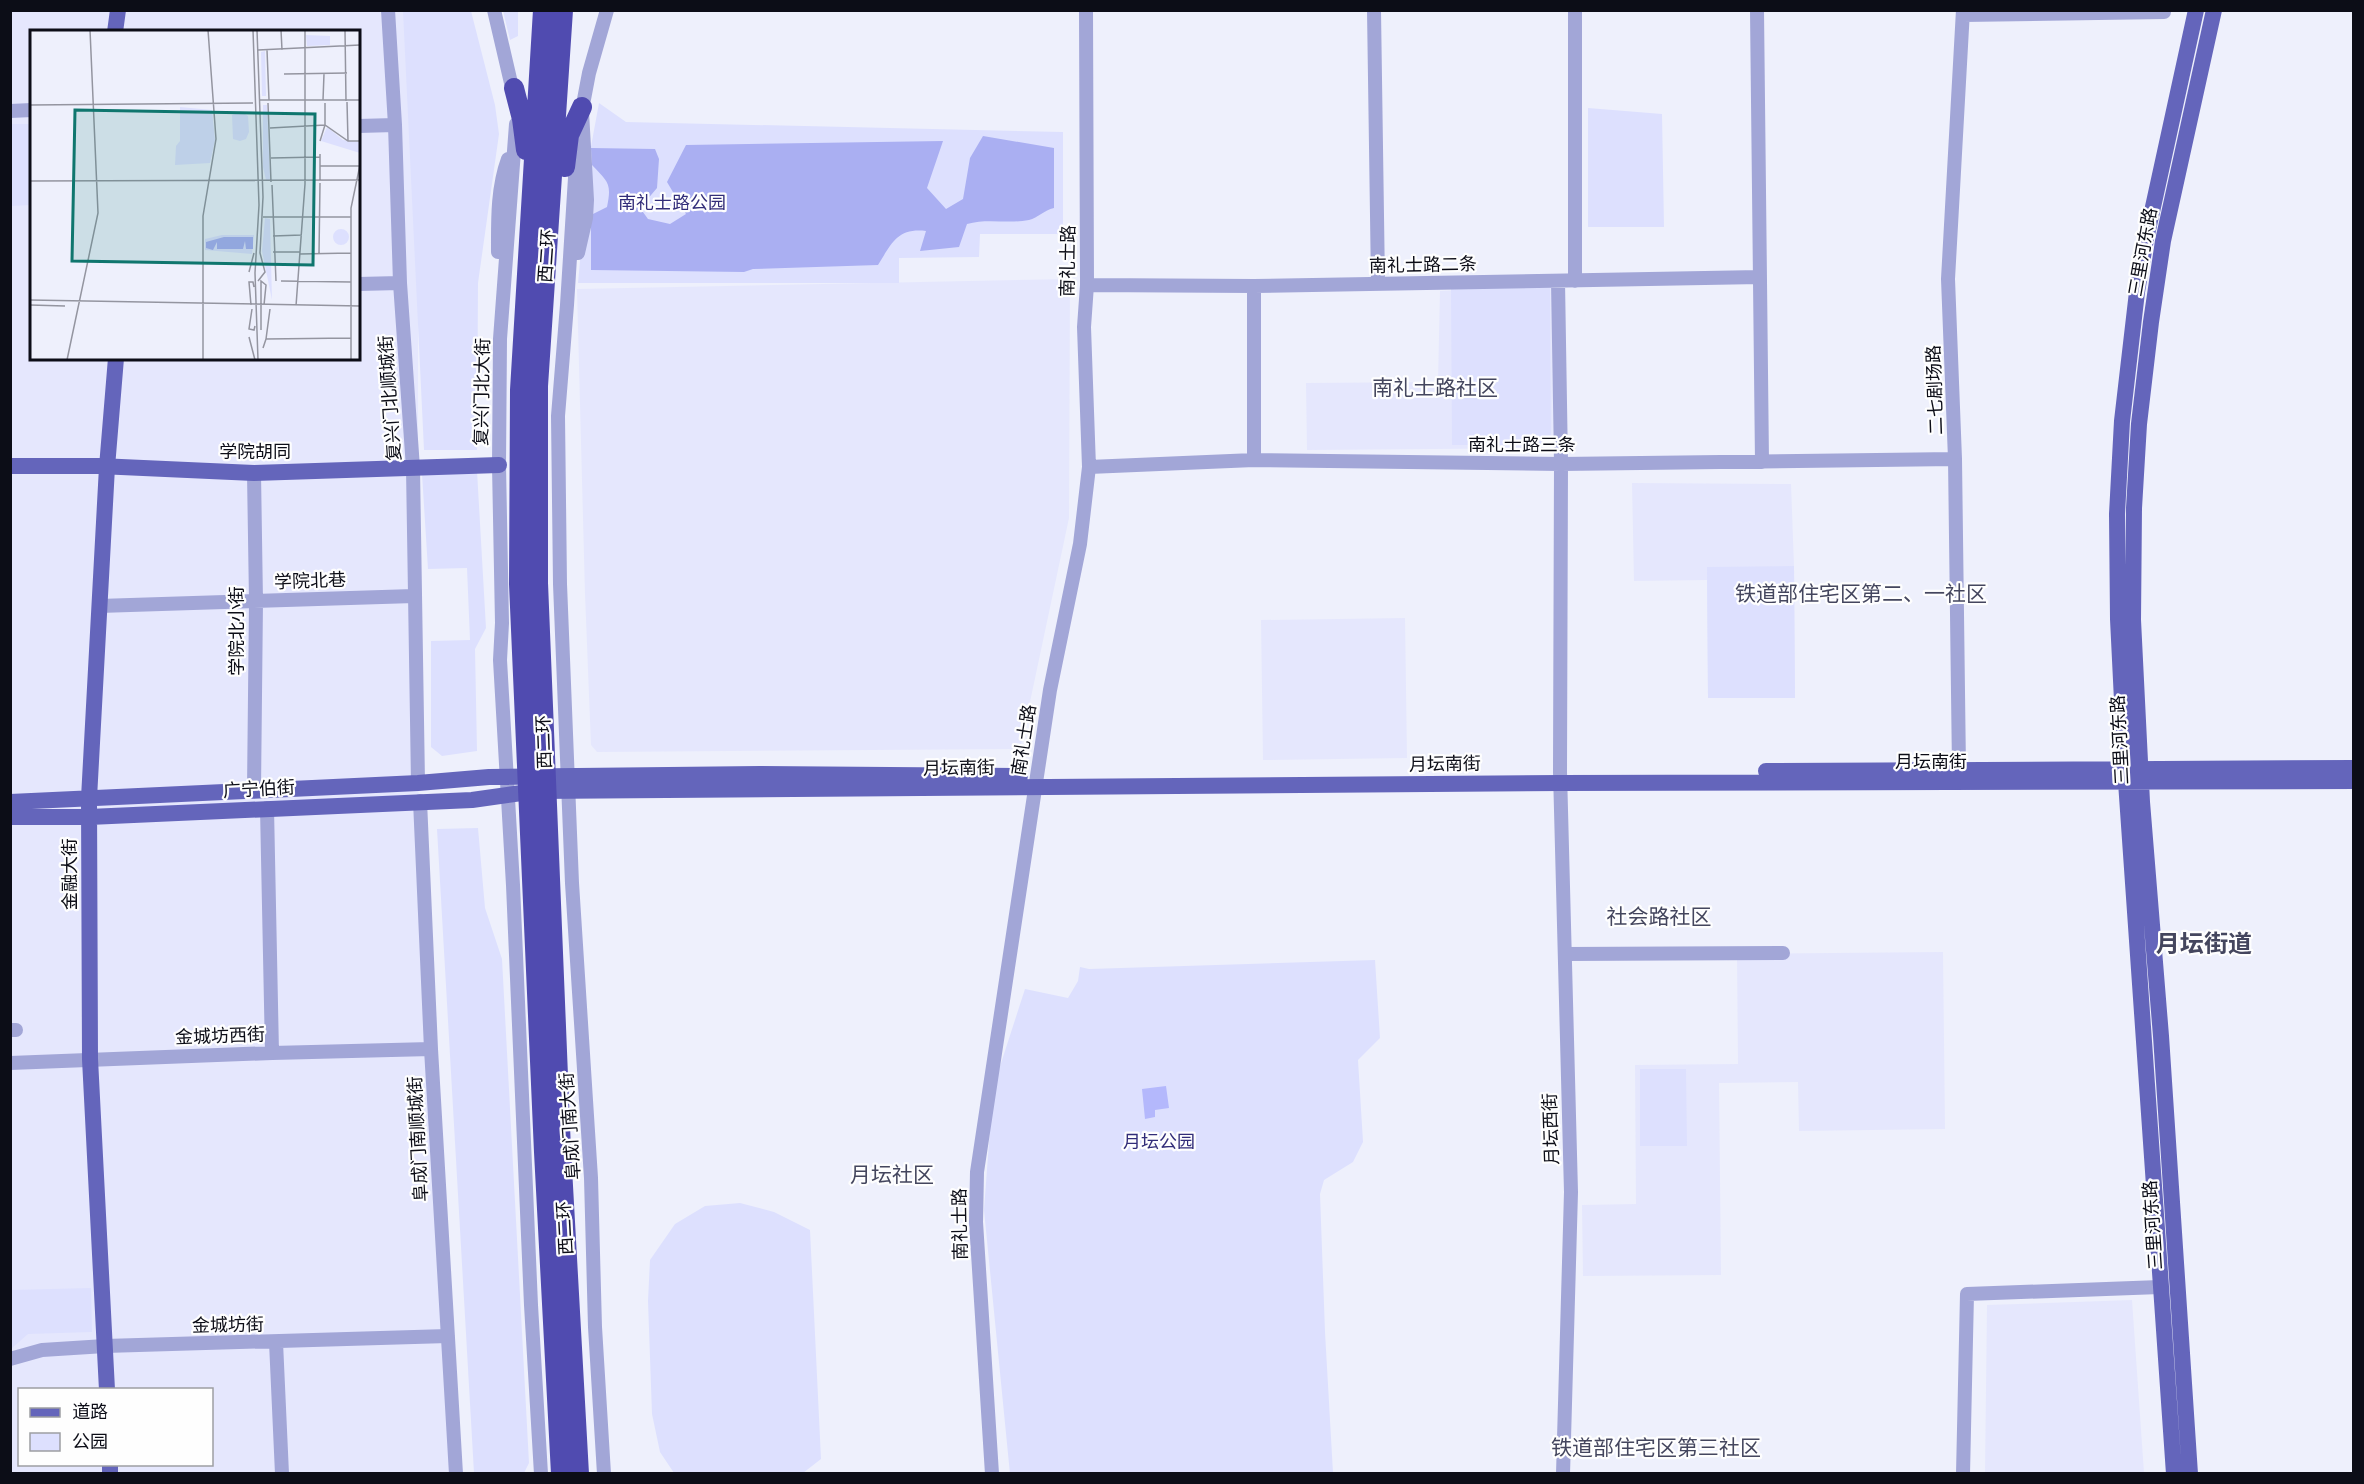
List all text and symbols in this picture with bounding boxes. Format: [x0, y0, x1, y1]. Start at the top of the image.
inset map [30, 30, 360, 360]
park label: 南礼士路公园 [618, 193, 726, 213]
street label: 三里河东路 [2125, 206, 2161, 298]
street label: 南礼士路 [1057, 225, 1079, 297]
street label: 西二环 [535, 228, 559, 284]
street label: 南礼士路二条 [1369, 254, 1477, 276]
street label: 复兴门北顺城街 [376, 334, 404, 462]
street label: 复兴门北大街 [471, 338, 493, 446]
street label: 二七剧场路 [1923, 345, 1947, 435]
district label: 南礼士路社区 [1372, 376, 1498, 399]
street label: 南礼士路三条 [1468, 435, 1576, 455]
street label: 学院胡同 [219, 442, 291, 462]
street label: 学院北巷 [274, 570, 346, 592]
district label: 铁道部住宅区第二、一社区 [1735, 582, 1987, 605]
street label: 学院北小街 [227, 586, 247, 676]
street label: 三里河东路 [2108, 695, 2132, 785]
street label: 南礼士路 [1008, 703, 1040, 777]
street label: 西二环 [533, 715, 555, 769]
street label: 月坛南街 [1895, 752, 1967, 772]
street label: 月坛南街 [1409, 753, 1481, 775]
street label: 月坛南街 [923, 757, 995, 779]
street label: 广宁伯街 [223, 777, 295, 801]
street label: 金融大街 [60, 838, 80, 910]
district label: 社会路社区 [1607, 905, 1712, 928]
district label: 月坛街道 [2156, 930, 2252, 957]
street label: 金城坊西街 [175, 1024, 265, 1048]
street label: 阜成门南大街 [556, 1071, 584, 1181]
street label: 阜成门南顺城街 [405, 1076, 431, 1202]
street label: 月坛西街 [1540, 1093, 1562, 1165]
park label: 月坛公园 [1123, 1132, 1195, 1152]
district label: 月坛社区 [850, 1163, 934, 1186]
street label: 三里河东路 [2140, 1179, 2166, 1271]
street label: 南礼士路 [949, 1188, 971, 1260]
street label: 西二环 [554, 1201, 576, 1255]
street label: 金城坊街 [192, 1314, 264, 1336]
legend [18, 1388, 213, 1466]
text: 道路 [72, 1402, 108, 1422]
text: 公园 [72, 1432, 108, 1452]
district label: 铁道部住宅区第三社区 [1551, 1436, 1761, 1459]

